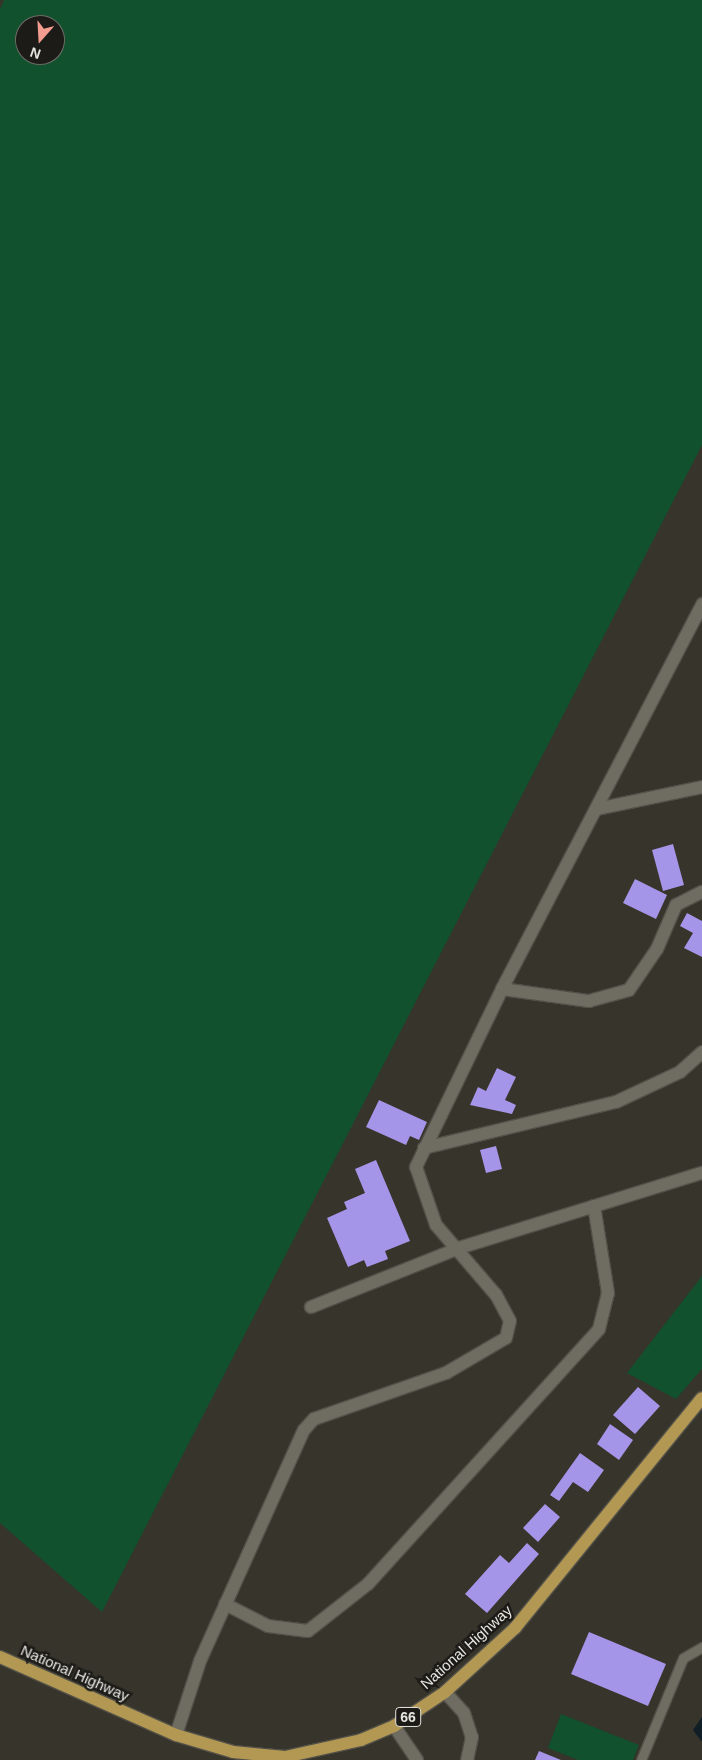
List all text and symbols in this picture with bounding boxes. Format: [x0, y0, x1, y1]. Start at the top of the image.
north arrow [15, 15, 65, 65]
text: N [28, 44, 43, 62]
street label: National Highway [417, 1601, 515, 1693]
street label: National Highway [18, 1641, 132, 1705]
road number: 66 [394, 1705, 422, 1728]

